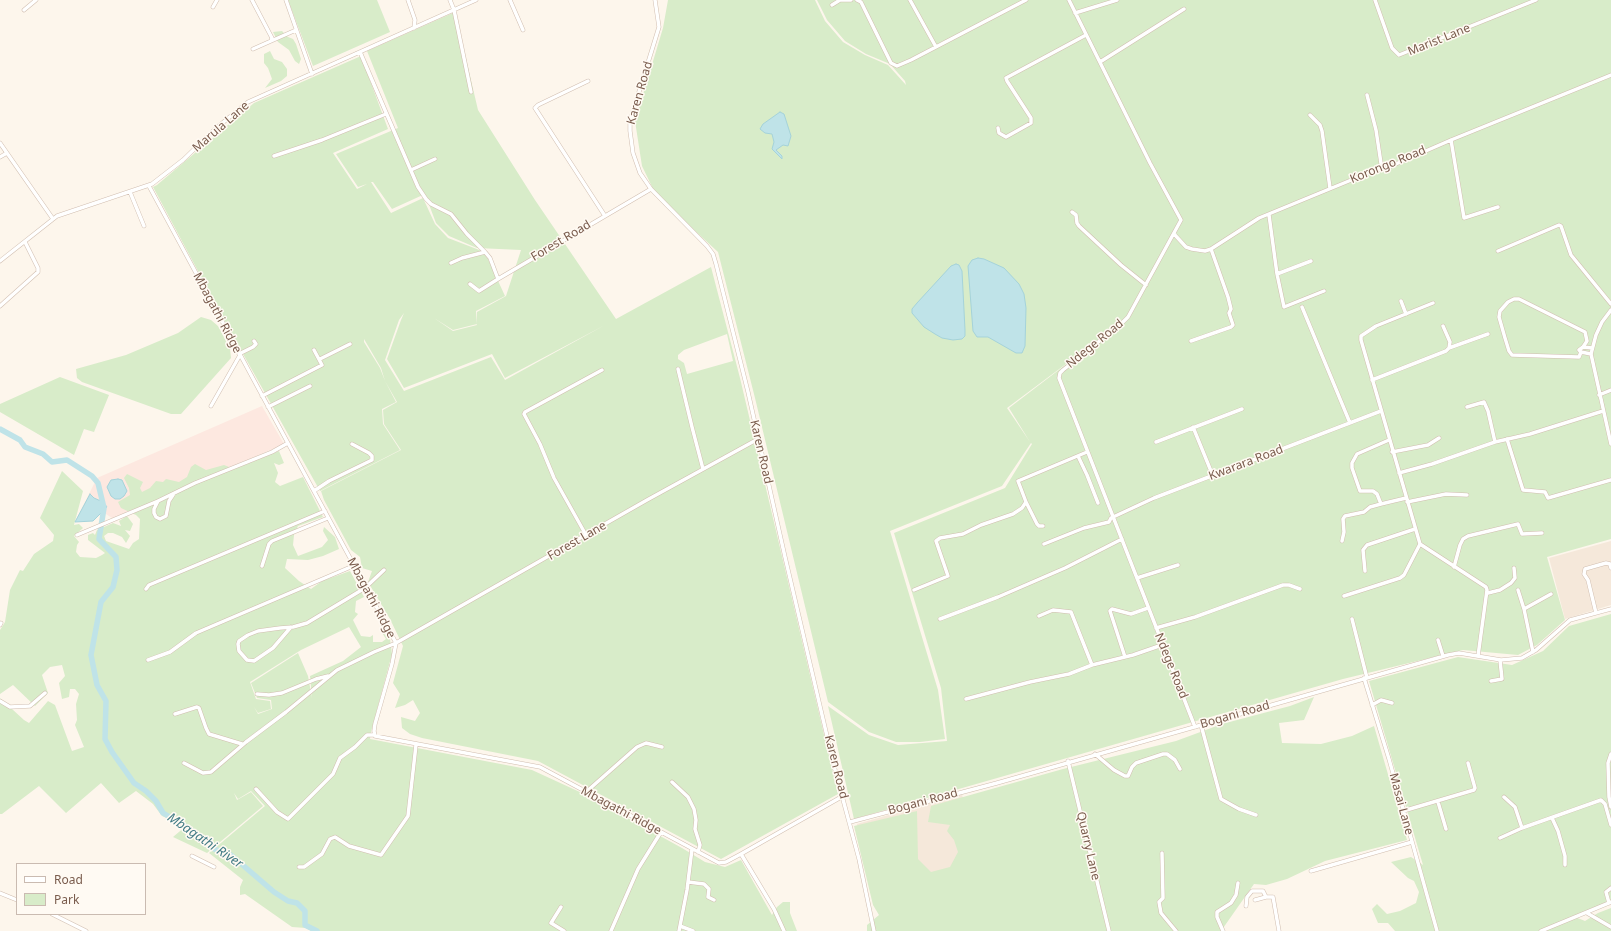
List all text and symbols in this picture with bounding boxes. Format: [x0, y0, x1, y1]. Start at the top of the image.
street label: Marist Lane [1406, 21, 1472, 59]
street label: Karen Road [624, 60, 656, 126]
street label: Marula Lane [190, 99, 252, 155]
street label: Korongo Road [1348, 143, 1428, 187]
street label: Forest Road [529, 218, 593, 264]
street label: Mbagathi Ridge [190, 270, 244, 356]
street label: Ndege Road [1064, 317, 1126, 371]
street label: Karen Road [747, 419, 775, 485]
street label: Kwarara Road [1207, 442, 1285, 484]
street label: Forest Lane [545, 518, 609, 564]
street label: Mbagathi Ridge [344, 555, 398, 641]
street label: Ndege Road [1151, 631, 1191, 701]
street label: Bogani Road [1199, 698, 1271, 732]
street label: Karen Road [821, 734, 851, 800]
street label: Masai Lane [1386, 771, 1416, 837]
street label: Mbagathi Ridge [578, 784, 664, 838]
street label: Bogani Road [887, 786, 959, 818]
water label: Mbagathi River [164, 810, 246, 872]
street label: Quarry Lane [1073, 810, 1103, 882]
legend [16, 863, 146, 915]
text: Road [54, 871, 83, 888]
text: Park [54, 891, 79, 908]

